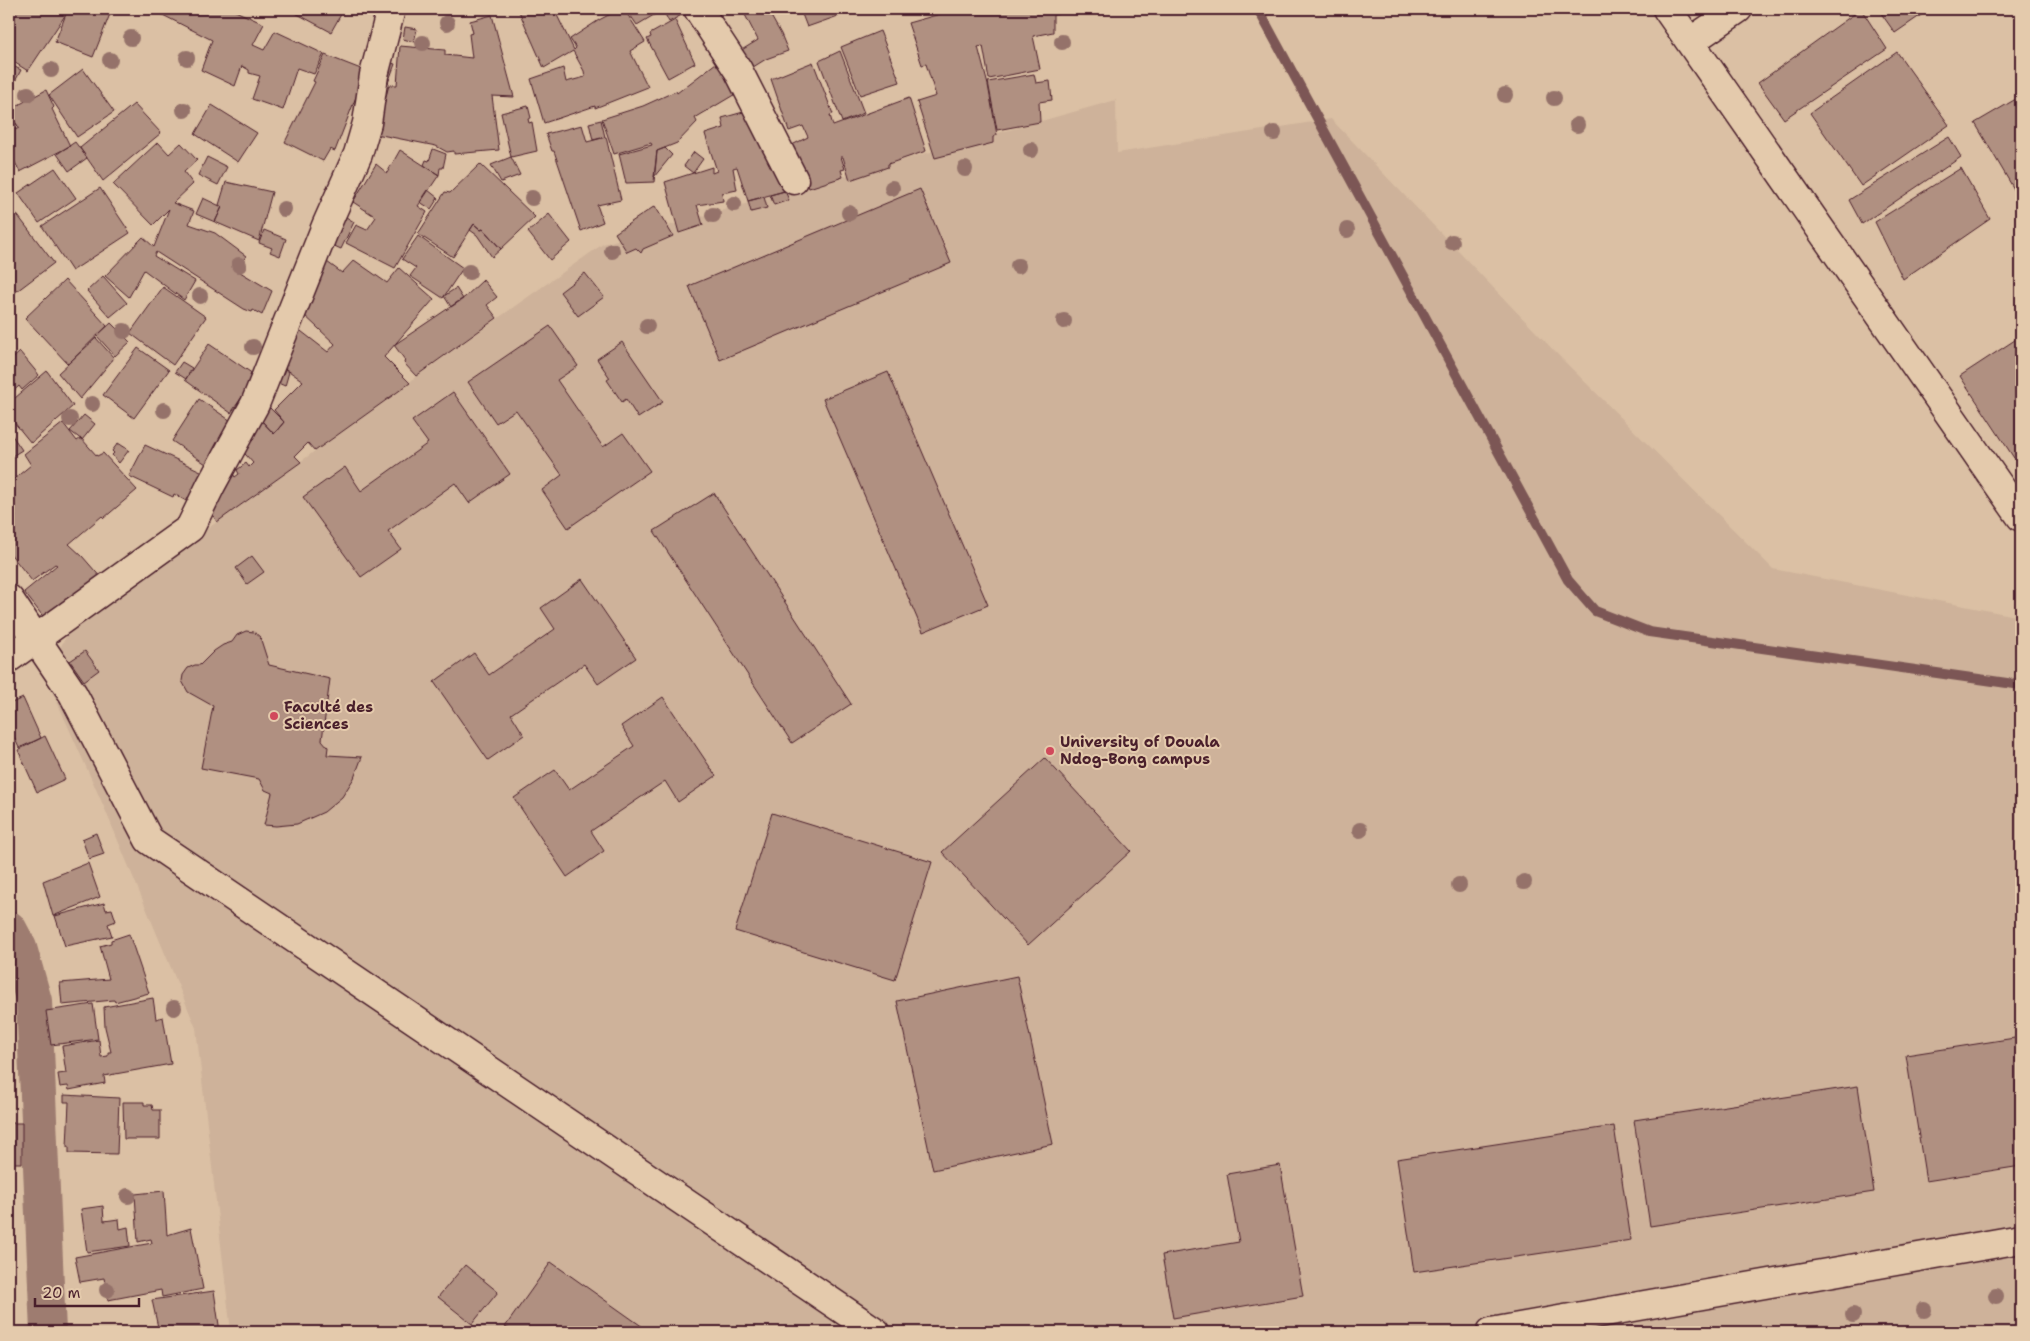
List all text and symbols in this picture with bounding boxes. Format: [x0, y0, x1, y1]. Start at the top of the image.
place label: Faculté des Sciences [284, 697, 373, 734]
marker: Faculté des Sciences [268, 710, 280, 722]
place label: University of Douala Ndog-Bong campus [1060, 732, 1221, 769]
marker: University of Douala Ndog-Bong campus [1044, 745, 1056, 757]
scale bar [35, 1276, 139, 1308]
text: 20 m [42, 1283, 81, 1303]

